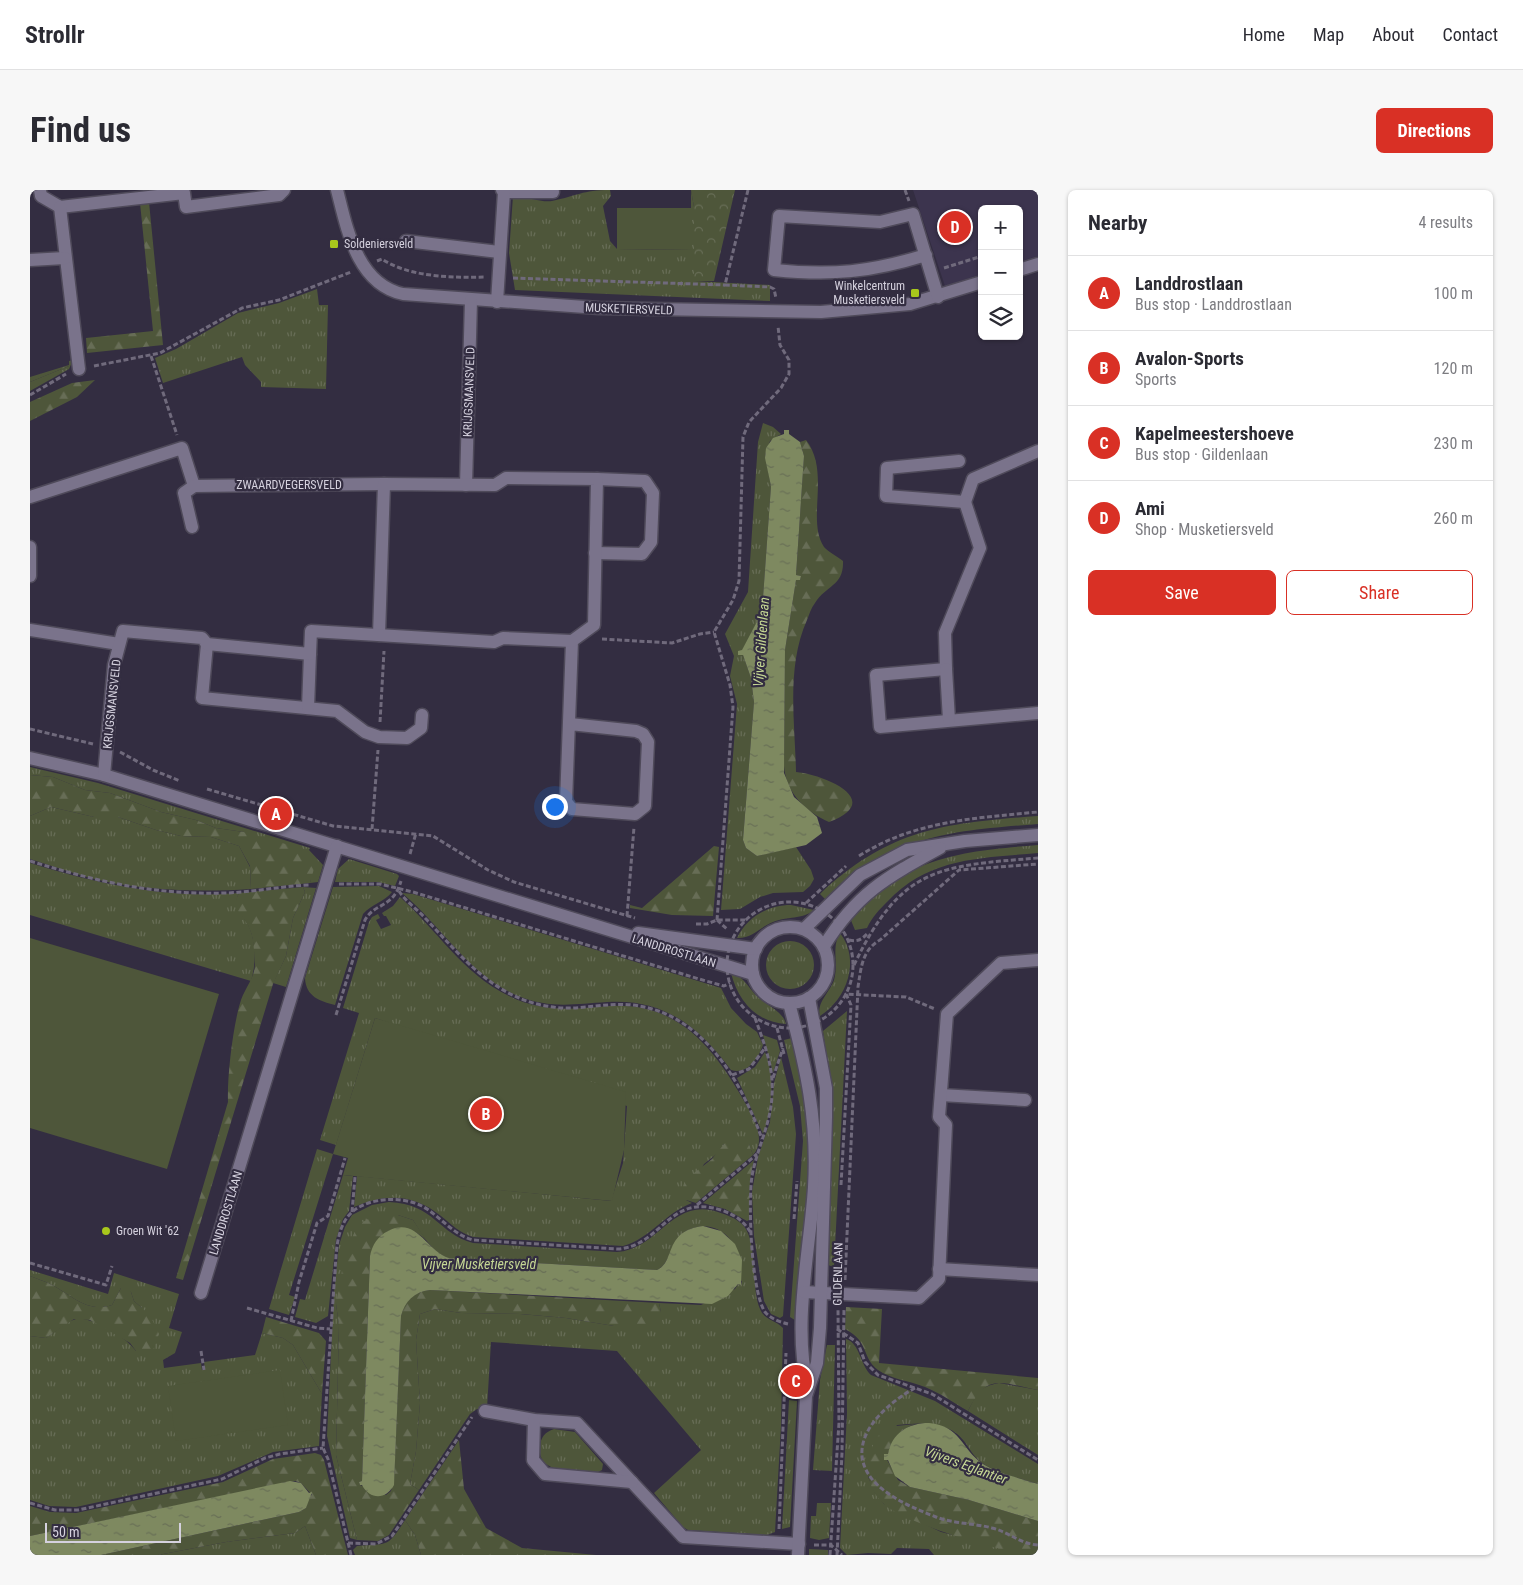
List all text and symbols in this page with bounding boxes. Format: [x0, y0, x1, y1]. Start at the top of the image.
text: Strollr [25, 21, 85, 49]
text: Home [1243, 24, 1285, 45]
text: Map [1313, 24, 1344, 45]
text: About [1372, 24, 1414, 45]
text: Contact [1442, 24, 1498, 45]
button: Directions [1376, 108, 1493, 153]
text: Find us [30, 110, 131, 151]
map controls [978, 205, 1023, 340]
button: + [978, 205, 1023, 250]
pin: D [939, 208, 971, 246]
text: Nearby [1088, 211, 1147, 235]
text: 4 results [1418, 213, 1473, 232]
place label: Soldeniersveld [344, 237, 413, 251]
marker: Soldeniersveld [328, 238, 340, 250]
button: − [978, 250, 1023, 295]
text: Landdrostlaan [1135, 272, 1243, 295]
place label: Winkelcentrum Musketiersveld [833, 279, 905, 307]
text: A [1099, 284, 1109, 303]
text: 100 m [1434, 284, 1473, 303]
marker: Winkelcentrum Musketiersveld [909, 287, 921, 299]
button: layers [978, 295, 1023, 340]
text: Bus stop · Landdrostlaan [1135, 295, 1292, 314]
street label: MUSKETIERSVELD [585, 300, 673, 318]
street label: KRIJGSMANSVELD [460, 347, 478, 437]
text: Avalon-Sports [1135, 347, 1244, 370]
text: B [1100, 359, 1108, 378]
text: 120 m [1434, 359, 1473, 378]
text: Sports [1135, 370, 1177, 389]
text: Kapelmeestershoeve [1135, 422, 1294, 445]
text: C [1099, 434, 1109, 453]
text: 230 m [1434, 434, 1473, 453]
text: Bus stop · Gildenlaan [1135, 445, 1268, 464]
street label: ZWAARDVEGERSVELD [236, 478, 342, 492]
text: Ami [1135, 497, 1165, 520]
text: D [1099, 509, 1109, 528]
text: 260 m [1434, 509, 1473, 528]
text: Shop · Musketiersveld [1135, 520, 1274, 539]
button: Save [1088, 570, 1276, 615]
button: Share [1286, 570, 1473, 615]
water label: Vijver Gildenlaan [750, 597, 772, 687]
street label: KRIJGSMANSVELD [100, 658, 124, 750]
your location [542, 794, 568, 820]
pin: A [260, 795, 292, 833]
street label: LANDDROSTLAAN [630, 932, 718, 970]
pin: B [470, 1095, 502, 1133]
street label: LANDDROSTLAAN [207, 1169, 245, 1257]
place label: Groen Wit '62 [116, 1224, 179, 1238]
marker: Groen Wit '62 [100, 1225, 112, 1237]
street label: GILDENLAAN [830, 1242, 846, 1306]
water label: Vijver Musketiersveld [422, 1256, 536, 1272]
pin: C [780, 1362, 812, 1400]
water label: Vijvers Eglantier [923, 1443, 1010, 1488]
scale bar [45, 1520, 181, 1543]
text: 50 m [52, 1524, 80, 1540]

